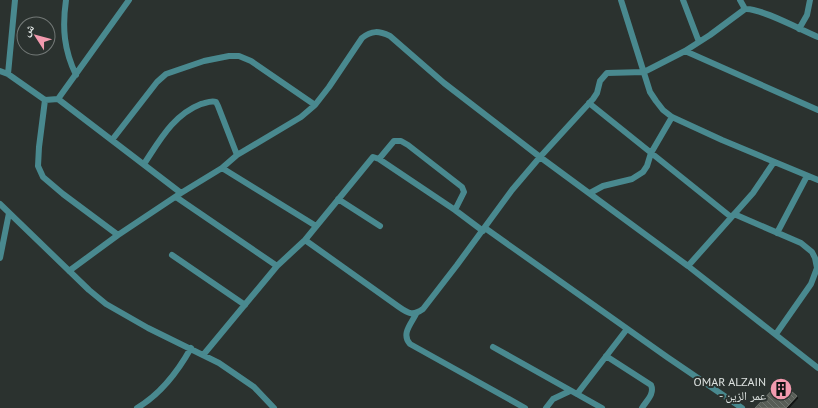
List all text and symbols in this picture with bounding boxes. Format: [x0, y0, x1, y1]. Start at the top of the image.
north arrow [16, 16, 56, 56]
text: ش [19, 21, 38, 40]
place label: OMAR ALZAIN - عمر الزين [694, 374, 766, 403]
building icon: OMAR ALZAIN - عمر الزين [768, 376, 794, 402]

